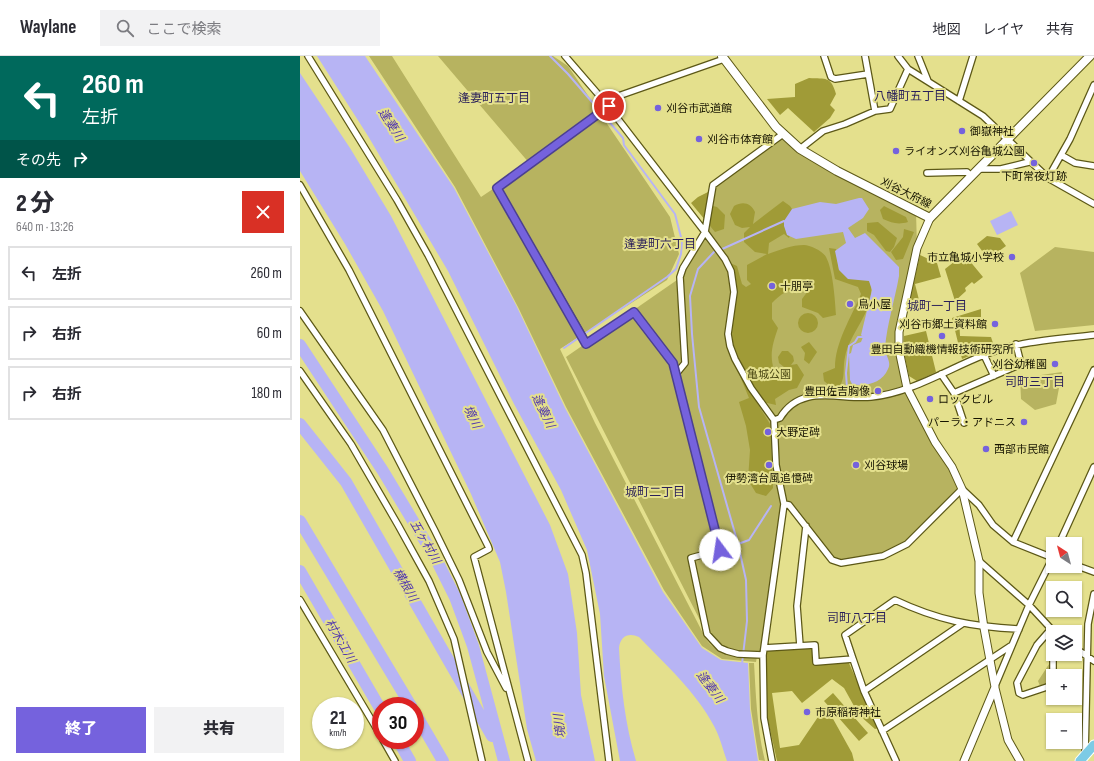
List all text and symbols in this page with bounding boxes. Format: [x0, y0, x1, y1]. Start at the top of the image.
search box [100, 10, 380, 46]
text: Waylane [20, 16, 76, 39]
icon: search [114, 17, 136, 39]
text: ここで検索 [146, 20, 221, 39]
text: 地図 [932, 21, 960, 38]
text: レイヤ [982, 21, 1024, 38]
text: 共有 [1046, 21, 1074, 38]
text: 260 m [82, 68, 144, 101]
icon: left [16, 72, 68, 124]
pin [592, 89, 626, 123]
district label: 八幡町五丁目 [874, 89, 946, 104]
district label: 逢妻町五丁目 [458, 91, 530, 106]
icon: arrive [598, 95, 620, 117]
place label: 刈谷市武道館 [666, 102, 732, 115]
marker: 刈谷市武道館 [653, 103, 663, 113]
water label: 逢妻川 [375, 106, 408, 146]
text: 左折 [82, 107, 118, 128]
place label: 御嶽神社 [969, 125, 1014, 138]
marker: 御嶽神社 [957, 126, 967, 136]
place label: 刈谷市体育館 [707, 133, 773, 146]
marker: 刈谷市体育館 [694, 134, 704, 144]
place label: ライオンズ刈谷亀城公園 [904, 145, 1025, 158]
marker: ライオンズ刈谷亀城公園 [891, 146, 901, 156]
icon: right [69, 148, 91, 170]
text: その先 [16, 151, 61, 170]
marker: 下町常夜灯跡 [1029, 158, 1039, 168]
place label: 下町常夜灯跡 [1001, 170, 1067, 183]
street label: 刈谷大府線 [878, 175, 934, 211]
text: 2 分 [16, 189, 54, 218]
button: close [242, 191, 284, 233]
text: 640 m · 13:26 [16, 219, 74, 235]
district label: 逢妻町六丁目 [624, 237, 696, 252]
place label: 市立亀城小学校 [927, 251, 1004, 264]
marker: 市立亀城小学校 [1007, 252, 1017, 262]
icon: left [18, 262, 40, 284]
text: 260 m [251, 264, 282, 283]
text: 左折 [52, 265, 82, 284]
place label: 十朋亭 [780, 280, 813, 293]
marker: 十朋亭 [767, 281, 777, 291]
place label: 鳥小屋 [858, 298, 891, 311]
marker: 鳥小屋 [845, 299, 855, 309]
district label: 城町一丁目 [907, 299, 967, 314]
place label: 刈谷市郷土資料館 [899, 318, 987, 331]
marker: 刈谷市郷土資料館 [990, 319, 1000, 329]
icon: right [18, 322, 40, 344]
text: 60 m [257, 324, 282, 343]
text: 右折 [52, 325, 82, 344]
marker: 豊田自動織機情報技術研究所 [937, 331, 947, 341]
place label: 豊田自動織機情報技術研究所 [871, 343, 1014, 356]
place label: 刈谷幼稚園 [992, 358, 1047, 371]
marker: 刈谷幼稚園 [1050, 359, 1060, 369]
park label: 亀城公園 [747, 368, 791, 381]
district label: 司町三丁目 [1005, 375, 1065, 390]
icon: right [18, 382, 40, 404]
text: 180 m [251, 384, 282, 403]
text: 右折 [52, 385, 82, 404]
place label: 豊田佐吉胸像 [804, 385, 870, 398]
marker: 豊田佐吉胸像 [873, 386, 883, 396]
water label: 逢妻川 [528, 392, 559, 432]
place label: ロックビル [938, 393, 993, 406]
marker: ロックビル [925, 394, 935, 404]
water label: 境川 [460, 403, 485, 433]
place label: パーラ・アドニス [928, 416, 1016, 429]
marker: パーラ・アドニス [1019, 417, 1029, 427]
place label: 大野定碑 [776, 426, 820, 439]
marker: 大野定碑 [763, 427, 773, 437]
place label: 西部市民館 [994, 443, 1049, 456]
marker: 西部市民館 [981, 444, 991, 454]
place label: 刈谷球場 [864, 459, 908, 472]
marker: 伊勢湾台風追憶碑 [764, 460, 774, 470]
marker: 刈谷球場 [851, 460, 861, 470]
place label: 伊勢湾台風追憶碑 [725, 472, 813, 485]
district label: 城町二丁目 [625, 485, 685, 500]
water label: 五ヶ村川 [407, 517, 444, 568]
position arrow [699, 529, 741, 571]
north arrow [1046, 537, 1082, 573]
map controls [1046, 537, 1082, 749]
water label: 横根川 [390, 566, 421, 606]
button: search [1046, 581, 1082, 617]
district label: 司町八丁目 [827, 611, 887, 626]
water label: 村木江川 [322, 616, 359, 667]
button: layers [1046, 625, 1082, 661]
water label: 逢妻川 [693, 668, 728, 707]
button: + [1046, 669, 1082, 705]
speed limit sign: 30 [372, 697, 424, 749]
text: 21 [330, 706, 346, 730]
place label: 市原稲荷神社 [815, 706, 881, 719]
button: 終了 [16, 707, 146, 753]
button: 共有 [154, 707, 284, 753]
marker: 市原稲荷神社 [802, 707, 812, 717]
water label: 境川 [551, 711, 569, 739]
button: − [1046, 713, 1082, 749]
text: km/h [329, 727, 347, 739]

